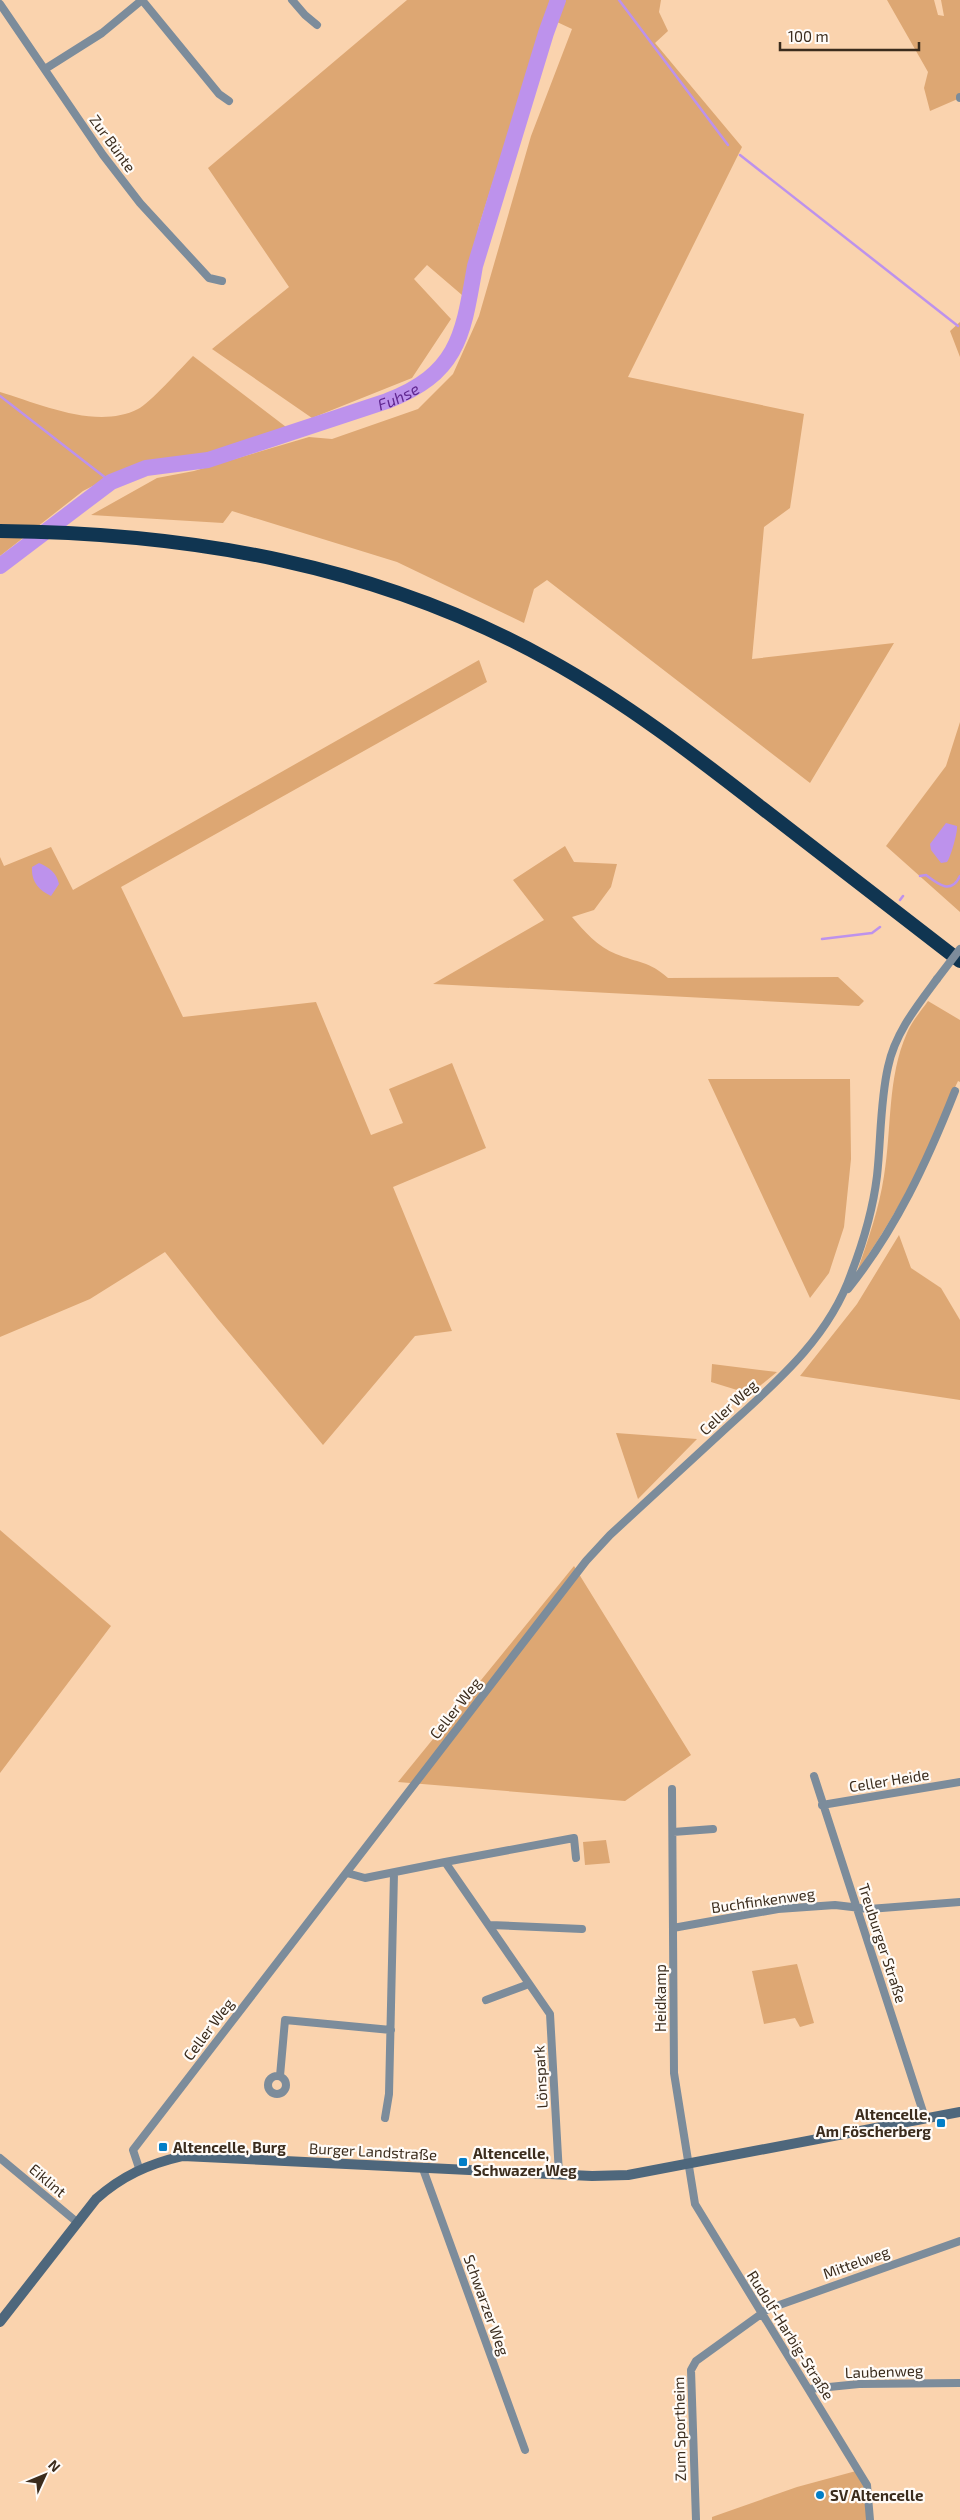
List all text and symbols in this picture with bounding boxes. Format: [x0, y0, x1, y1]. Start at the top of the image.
scale bar [780, 20, 919, 52]
text: 100 m [788, 27, 829, 45]
street label: Zur Bünte [86, 111, 140, 175]
water label: Fuhse [375, 378, 423, 413]
street label: Celler Weg [695, 1375, 761, 1438]
street label: Celler Weg [425, 1673, 485, 1742]
street label: Celler Heide [848, 1765, 930, 1795]
street label: Treuburger Straße [855, 1881, 911, 2005]
street label: Buchfinkenweg [710, 1884, 817, 1916]
street label: Heidkamp [651, 1964, 669, 2032]
street label: Celler Weg [179, 1994, 237, 2063]
street label: Lönspark [529, 2045, 551, 2109]
place label: Altencelle, Am Föscherberg [816, 2105, 931, 2140]
marker: Altencelle, Am Föscherberg [935, 2117, 947, 2129]
place label: Altencelle, Burg [173, 2138, 286, 2156]
street label: Burger Landstraße [308, 2139, 438, 2163]
marker: Altencelle, Burg [157, 2141, 169, 2153]
place label: Altencelle, Schwazer Weg [473, 2144, 577, 2179]
marker: Altencelle, Schwazer Weg [457, 2156, 469, 2168]
street label: Eiklint [26, 2159, 70, 2201]
street label: Mittelweg [820, 2241, 892, 2282]
street label: Schwarzer Weg [460, 2252, 514, 2358]
street label: Rudolf-Harbig-Straße [744, 2267, 838, 2403]
street label: Laubenweg [844, 2361, 924, 2381]
street label: Zum Sportheim [669, 2377, 689, 2481]
north arrow [20, 2450, 70, 2500]
text: N [45, 2456, 64, 2475]
place label: SV Altencelle [830, 2486, 923, 2504]
marker: SV Altencelle [814, 2489, 826, 2501]

